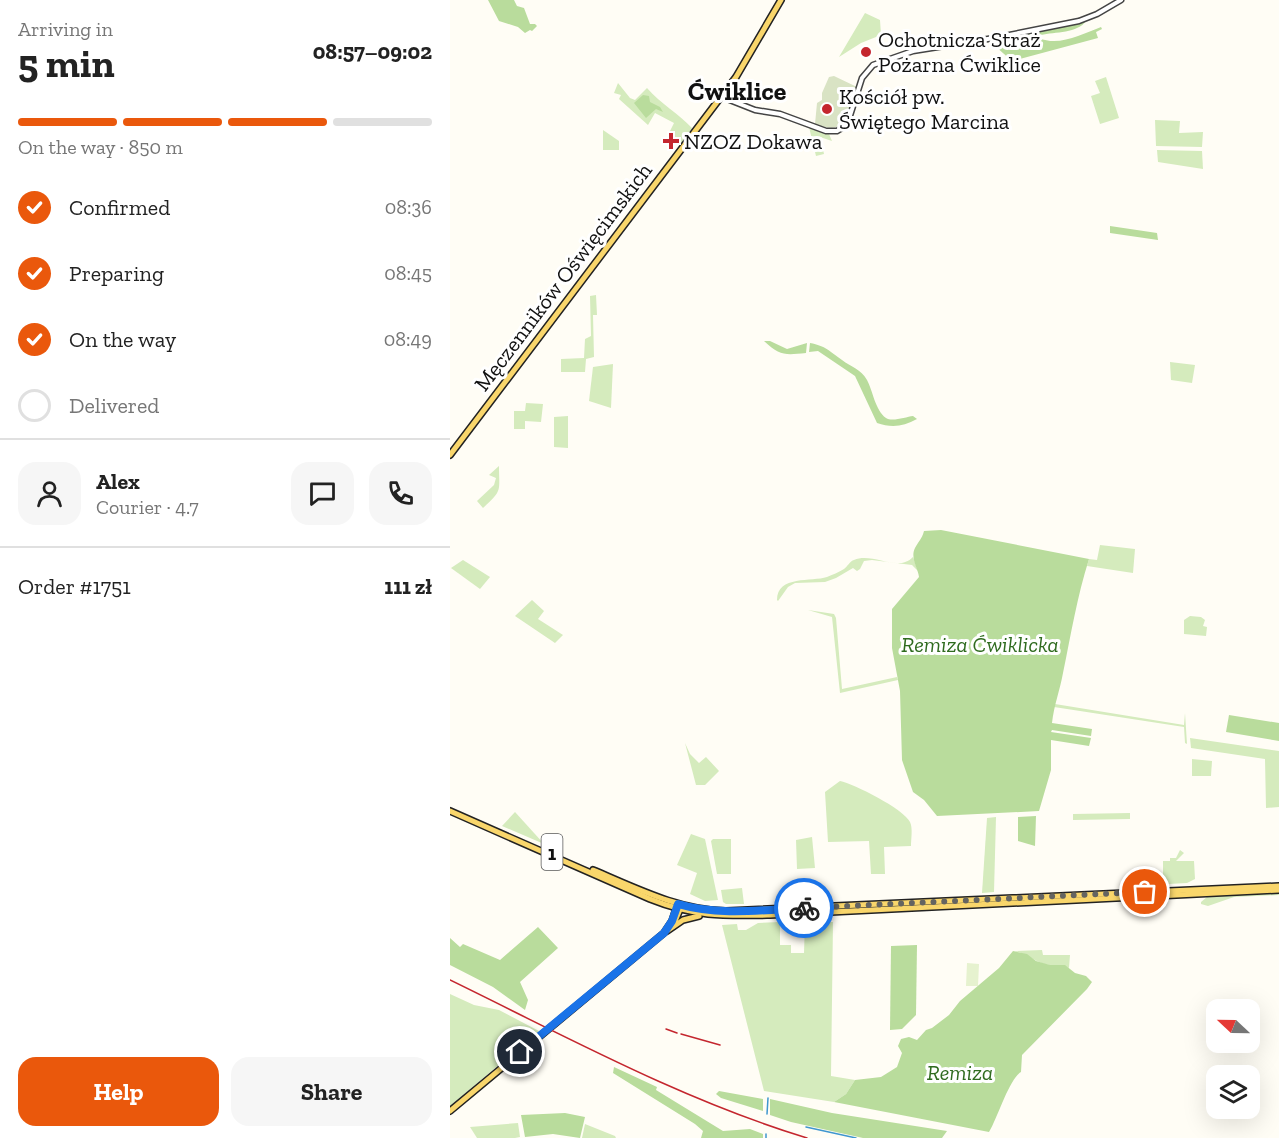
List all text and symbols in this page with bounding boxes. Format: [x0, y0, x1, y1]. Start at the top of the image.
text: Arriving in [18, 17, 113, 41]
place label: Ochotnicza Straż Pożarna Ćwiklice [878, 26, 1041, 78]
text: 08:57–09:02 [313, 38, 432, 65]
text: 5 min [18, 40, 115, 87]
marker: Ochotnicza Straż Pożarna Ćwiklice [859, 45, 873, 59]
district label: Ćwiklice [688, 75, 787, 107]
place label: Kościół pw. Świętego Marcina [839, 83, 1010, 135]
marker: Kościół pw. Świętego Marcina [820, 102, 834, 116]
place label: NZOZ Dokawa [684, 128, 823, 155]
marker: NZOZ Dokawa [662, 132, 680, 150]
text: On the way · 850 m [18, 135, 183, 159]
street label: Męczenników Oświęcimskich [468, 157, 658, 396]
icon: check [18, 191, 51, 224]
text: Confirmed [69, 194, 170, 221]
text: 08:36 [385, 195, 432, 219]
icon: check [18, 257, 51, 290]
text: Preparing [69, 260, 164, 287]
text: 08:45 [384, 261, 432, 285]
icon: check [18, 323, 51, 356]
text: On the way [69, 326, 176, 353]
text: 08:49 [384, 327, 432, 351]
text: Delivered [69, 392, 159, 419]
button: person [18, 462, 81, 525]
button: chat [291, 462, 354, 525]
button: phone [369, 462, 432, 525]
text: Alex [96, 468, 140, 495]
text: Courier · 4.7 [96, 495, 199, 519]
text: Order #1751 [18, 573, 131, 600]
text: 111 zł [384, 573, 432, 600]
park label: Remiza Ćwiklicka [901, 631, 1059, 658]
road number: 1 [542, 834, 562, 870]
pin [1119, 866, 1170, 917]
icon: bag [1128, 875, 1161, 908]
courier [774, 878, 834, 938]
icon: bike [788, 892, 821, 925]
north arrow [1206, 999, 1260, 1053]
map controls [1206, 999, 1260, 1119]
pin [494, 1026, 545, 1077]
icon: home [503, 1035, 536, 1068]
button: Help [18, 1057, 219, 1126]
button: Share [231, 1057, 432, 1126]
park label: Remiza [927, 1059, 993, 1086]
button: layers [1206, 1065, 1260, 1119]

